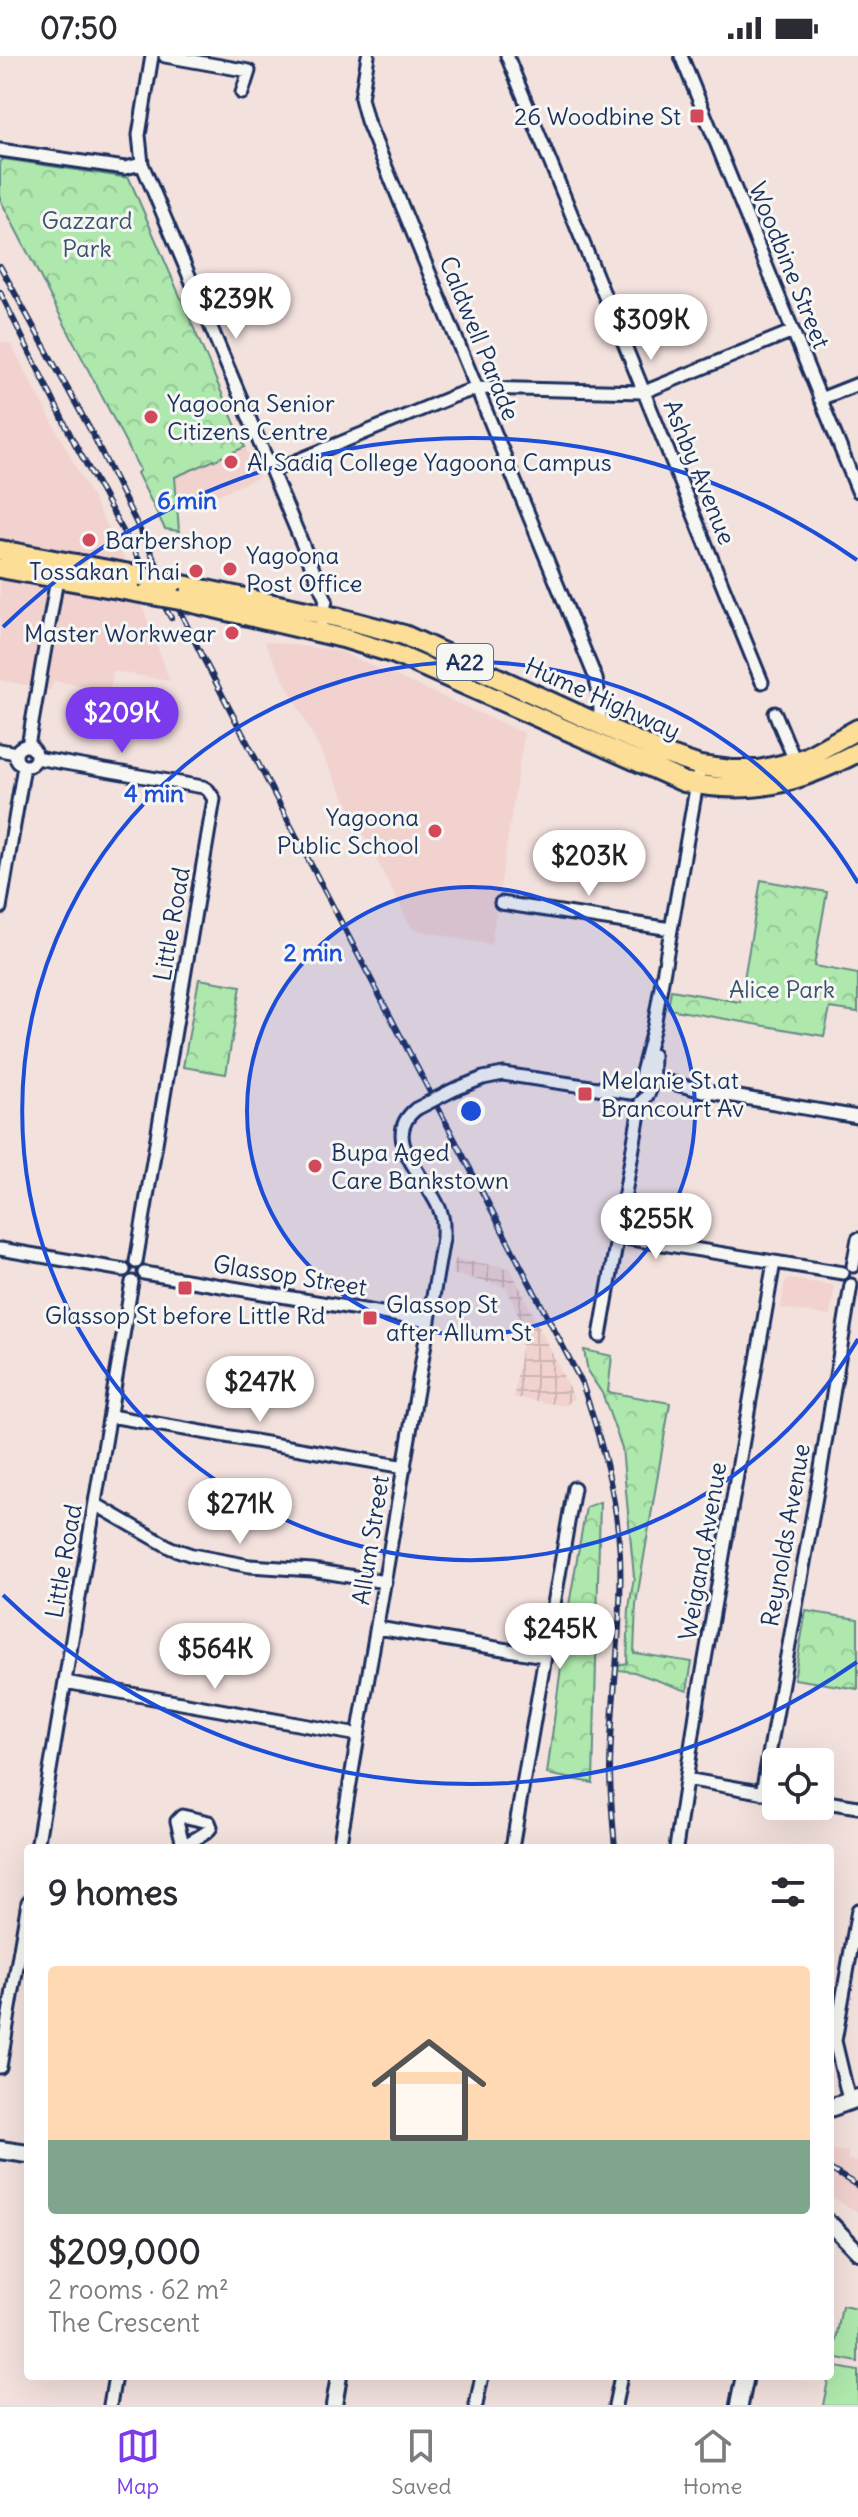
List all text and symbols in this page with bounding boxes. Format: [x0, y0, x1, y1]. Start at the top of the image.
text: 07:50 [40, 9, 118, 47]
place label: 26 Woodbine St [514, 101, 681, 131]
marker: 26 Woodbine St [688, 107, 706, 125]
street label: Woodbine Street [743, 177, 837, 353]
park label: Gazzard Park [41, 205, 133, 263]
street label: Caldwell Parade [433, 251, 527, 425]
pin: $239K [180, 273, 292, 341]
text: $239K [199, 282, 273, 315]
pin: $309K [595, 294, 707, 362]
text: $309K [612, 303, 690, 336]
place label: Yagoona Senior Citizens Centre [167, 388, 335, 446]
street label: Ashby Avenue [657, 395, 743, 549]
marker: Yagoona Senior Citizens Centre [142, 408, 160, 426]
place label: Al Sadiq College Yagoona Campus [247, 447, 612, 477]
marker: Al Sadiq College Yagoona Campus [222, 453, 240, 471]
text: 6 min [157, 485, 217, 515]
place label: Barbershop [105, 525, 232, 555]
marker: Barbershop [80, 531, 98, 549]
place label: Yagoona Post Office [246, 540, 363, 598]
place label: Tossakan Thai [29, 556, 180, 586]
marker: Yagoona Post Office [221, 560, 239, 578]
marker: Tossakan Thai [187, 562, 205, 580]
place label: Master Workwear [24, 618, 216, 648]
marker: Master Workwear [223, 624, 241, 642]
road number: A22 [437, 644, 493, 680]
street label: Hume Highway [521, 650, 685, 746]
pin: $209K [66, 687, 178, 755]
text: $209K [84, 696, 160, 729]
text: 4 min [124, 778, 184, 808]
place label: Yagoona Public School [277, 802, 419, 860]
marker: Yagoona Public School [426, 822, 444, 840]
pin: $203K [533, 830, 645, 898]
text: $203K [551, 839, 627, 872]
street label: Little Road [146, 865, 196, 983]
text: 2 min [283, 937, 343, 967]
park label: Alice Park [729, 974, 835, 1004]
place label: Melanie St at Brancourt Av [601, 1065, 744, 1123]
marker: Melanie St at Brancourt Av [576, 1085, 594, 1103]
centre of rings [457, 1097, 485, 1125]
place label: Bupa Aged Care Bankstown [331, 1137, 509, 1195]
marker: Bupa Aged Care Bankstown [306, 1157, 324, 1175]
pin: $255K [600, 1193, 712, 1261]
text: $255K [619, 1202, 693, 1235]
street label: Glassop Street [211, 1248, 369, 1302]
marker: Glassop St before Little Rd [176, 1279, 194, 1297]
place label: Glassop St after Allum St [386, 1289, 532, 1347]
place label: Glassop St before Little Rd [45, 1300, 325, 1330]
marker: Glassop St after Allum St [361, 1309, 379, 1327]
pin: $247K [204, 1356, 316, 1424]
text: $247K [224, 1365, 296, 1398]
street label: Reynolds Avenue [754, 1441, 816, 1629]
street label: Weigand Avenue [672, 1460, 732, 1642]
street label: Allum Street [345, 1473, 395, 1607]
pin: $271K [184, 1478, 296, 1546]
text: $271K [206, 1487, 274, 1520]
street label: Little Road [38, 1502, 88, 1620]
pin: $245K [504, 1603, 616, 1671]
text: $245K [523, 1612, 597, 1645]
pin: $564K [159, 1623, 271, 1691]
text: $564K [177, 1632, 253, 1665]
map controls [762, 1748, 834, 1820]
button: locate [762, 1748, 834, 1820]
icon: filters [766, 1870, 810, 1914]
text: 9 homes [48, 1871, 178, 1914]
icon: home [357, 2018, 501, 2162]
text: $209,000 [48, 2230, 201, 2273]
text: 2 rooms · 62 m² [48, 2273, 229, 2306]
text: The Crescent [48, 2306, 200, 2339]
tab: Map [116, 2424, 160, 2500]
tab: Saved [391, 2424, 451, 2500]
tab: Home [683, 2424, 742, 2500]

